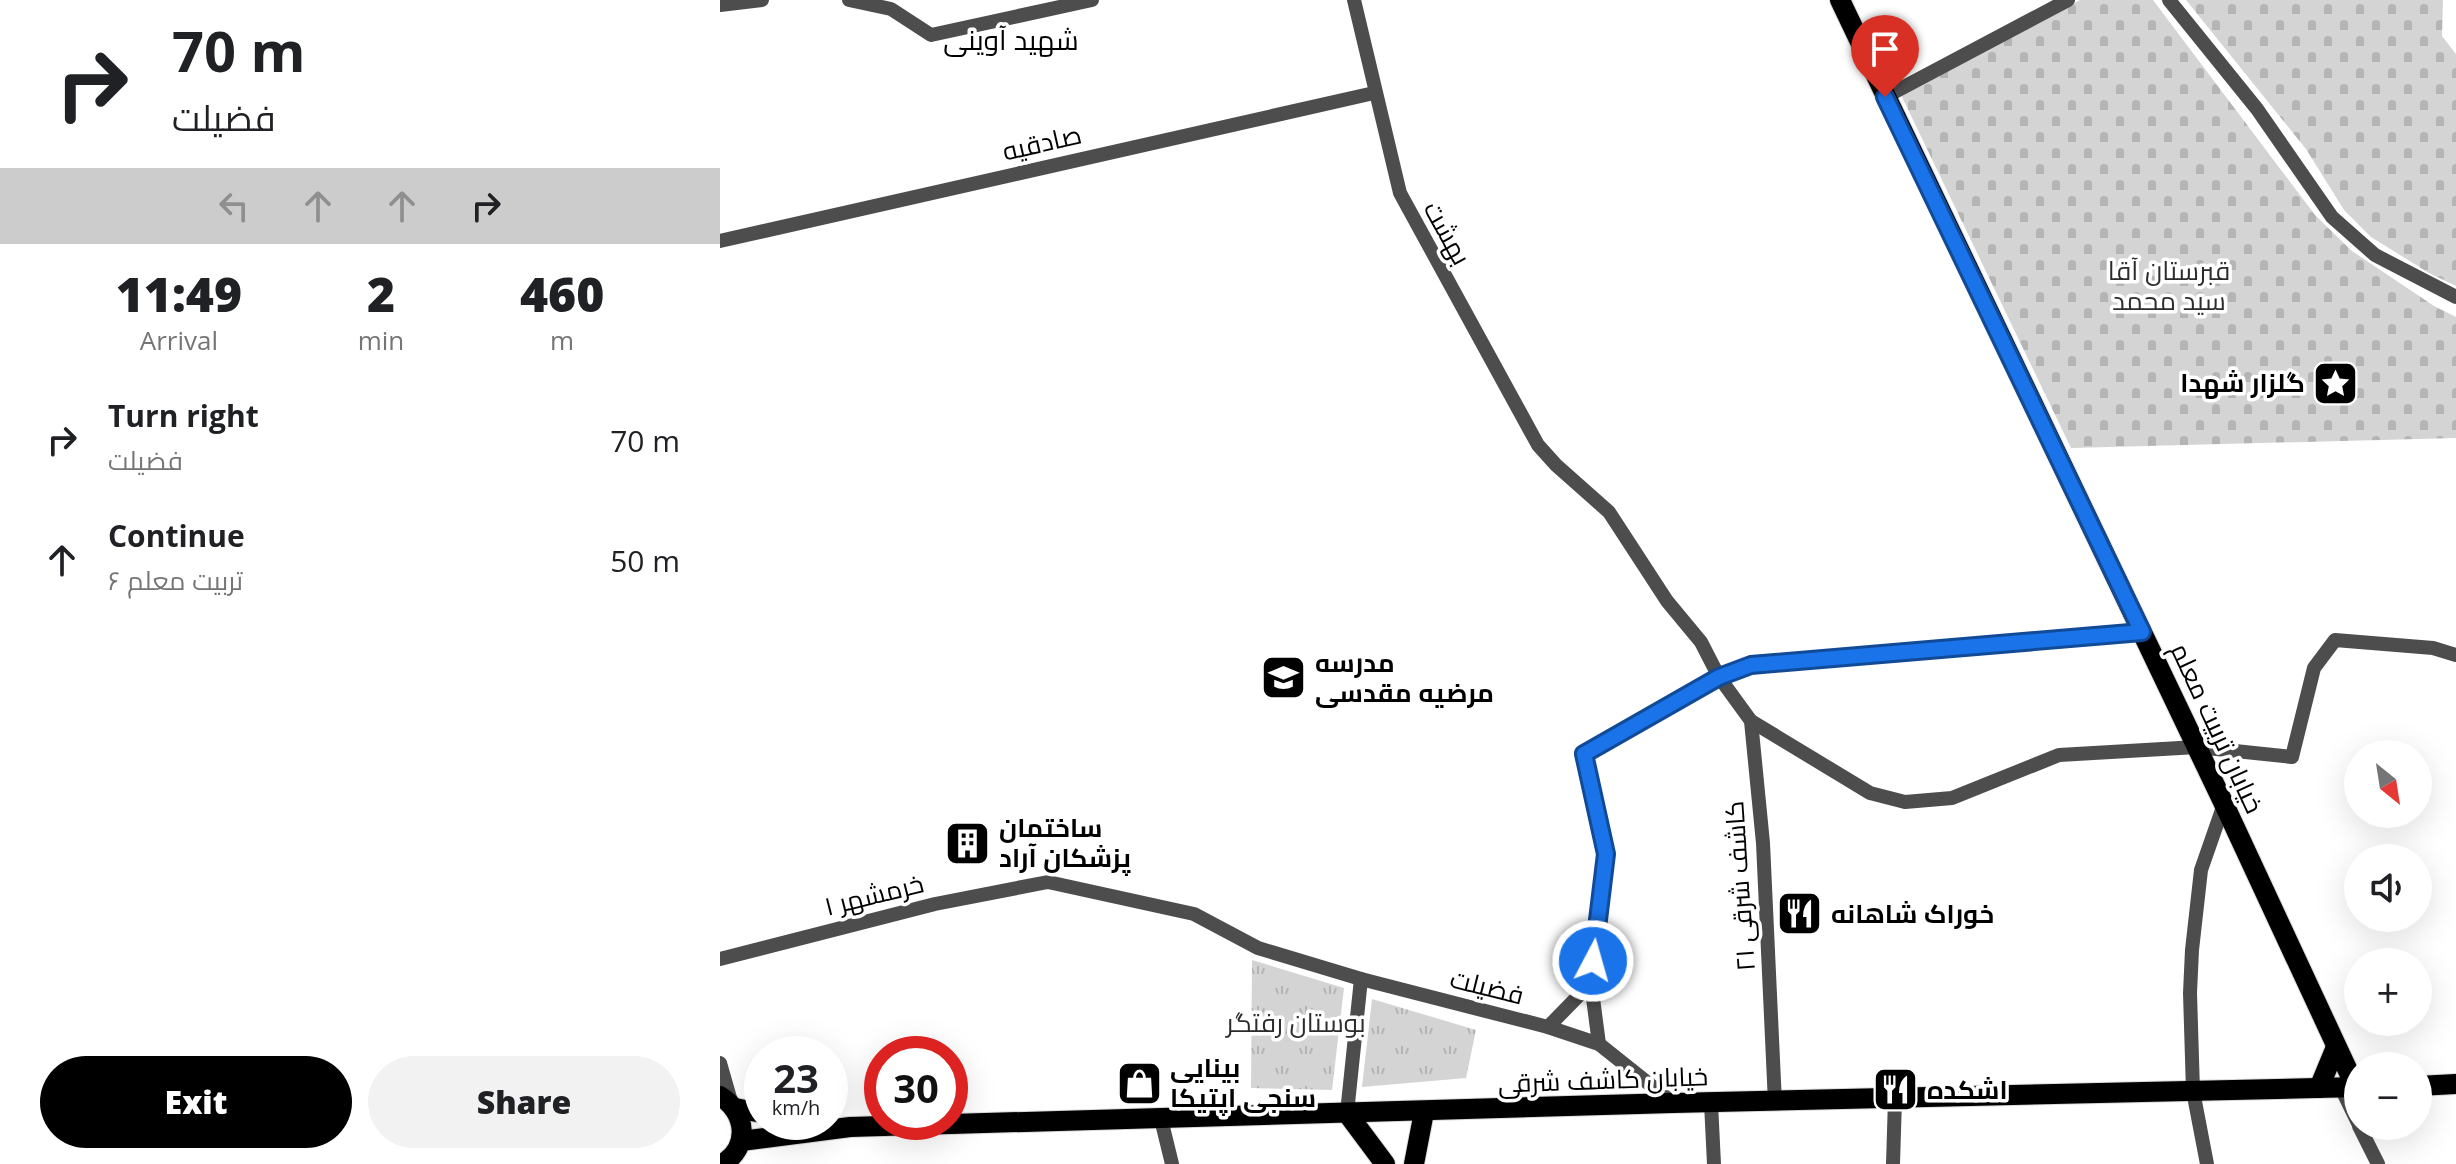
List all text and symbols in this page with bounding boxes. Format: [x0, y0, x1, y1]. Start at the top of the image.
text: 70 m [172, 12, 306, 88]
pin [1851, 15, 1919, 97]
district label: شهید آوینی [943, 20, 1079, 58]
icon: arrive [1863, 27, 1907, 71]
icon: right [40, 32, 144, 136]
text: فضیلت [172, 93, 276, 142]
street label: صادقیه [999, 115, 1085, 169]
icon: left [212, 184, 256, 228]
icon: ahead [296, 184, 340, 228]
icon: ahead [380, 184, 424, 228]
icon: right [464, 184, 508, 228]
street label: بهشت [1416, 194, 1480, 271]
park label: قبرستان آقا سید محمد [2108, 252, 2230, 318]
text: 11:49 [116, 261, 242, 326]
text: 2 [367, 261, 395, 326]
text: 460 [520, 261, 604, 326]
text: Arrival [140, 322, 218, 358]
text: min [358, 322, 404, 358]
text: m [550, 322, 574, 358]
place icon: گلزار شهدا [2312, 359, 2360, 407]
place label: گلزار شهدا [2180, 364, 2305, 400]
text: Turn right [108, 395, 259, 436]
icon: right [40, 418, 84, 462]
text: 70 m [610, 420, 680, 461]
text: فضیلت [108, 442, 183, 478]
text: Continue [108, 515, 245, 556]
icon: ahead [40, 538, 84, 582]
text: 50 m [610, 540, 680, 581]
text: تربیت معلم ۶ [108, 562, 243, 598]
street label: خیابان تربیت معلم [2162, 637, 2273, 819]
place label: مدرسه مرضیه مقدسی [1315, 644, 1494, 710]
school or university icon: مدرسه مرضیه مقدسی [1260, 654, 1308, 702]
north arrow [2344, 740, 2432, 828]
map controls [2344, 740, 2432, 1140]
street label: کاشف شرقی ۲۱ [1715, 800, 1763, 972]
place label: ساختمان پزشکان آراد [999, 809, 1131, 876]
building icon: ساختمان پزشکان آراد [944, 819, 992, 867]
button: sound [2344, 844, 2432, 932]
street label: خرمشهر ۱ [820, 864, 927, 924]
restaurant icon: خوراک شاهانه [1776, 890, 1824, 938]
place label: خوراک شاهانه [1831, 895, 1994, 931]
position arrow [1551, 919, 1635, 1003]
button: + [2344, 948, 2432, 1036]
street label: فضیلت [1447, 960, 1528, 1013]
park label: بوستان رفتگر [1224, 1004, 1366, 1040]
speed limit sign: 30 [864, 1036, 968, 1140]
place label: بینایی سنجی اپتیکا [1170, 1049, 1316, 1116]
text: 23 [773, 1050, 819, 1105]
button: − [2344, 1052, 2432, 1140]
button: Exit [40, 1056, 352, 1148]
button: Share [368, 1056, 680, 1148]
street label: خیابان کاشف شرقی [1497, 1057, 1709, 1101]
shop icon: بینایی سنجی اپتیکا [1115, 1059, 1163, 1107]
restaurant icon: اشکده [1872, 1066, 1920, 1114]
place label: اشکده [1927, 1071, 2008, 1107]
text: km/h [772, 1094, 820, 1121]

